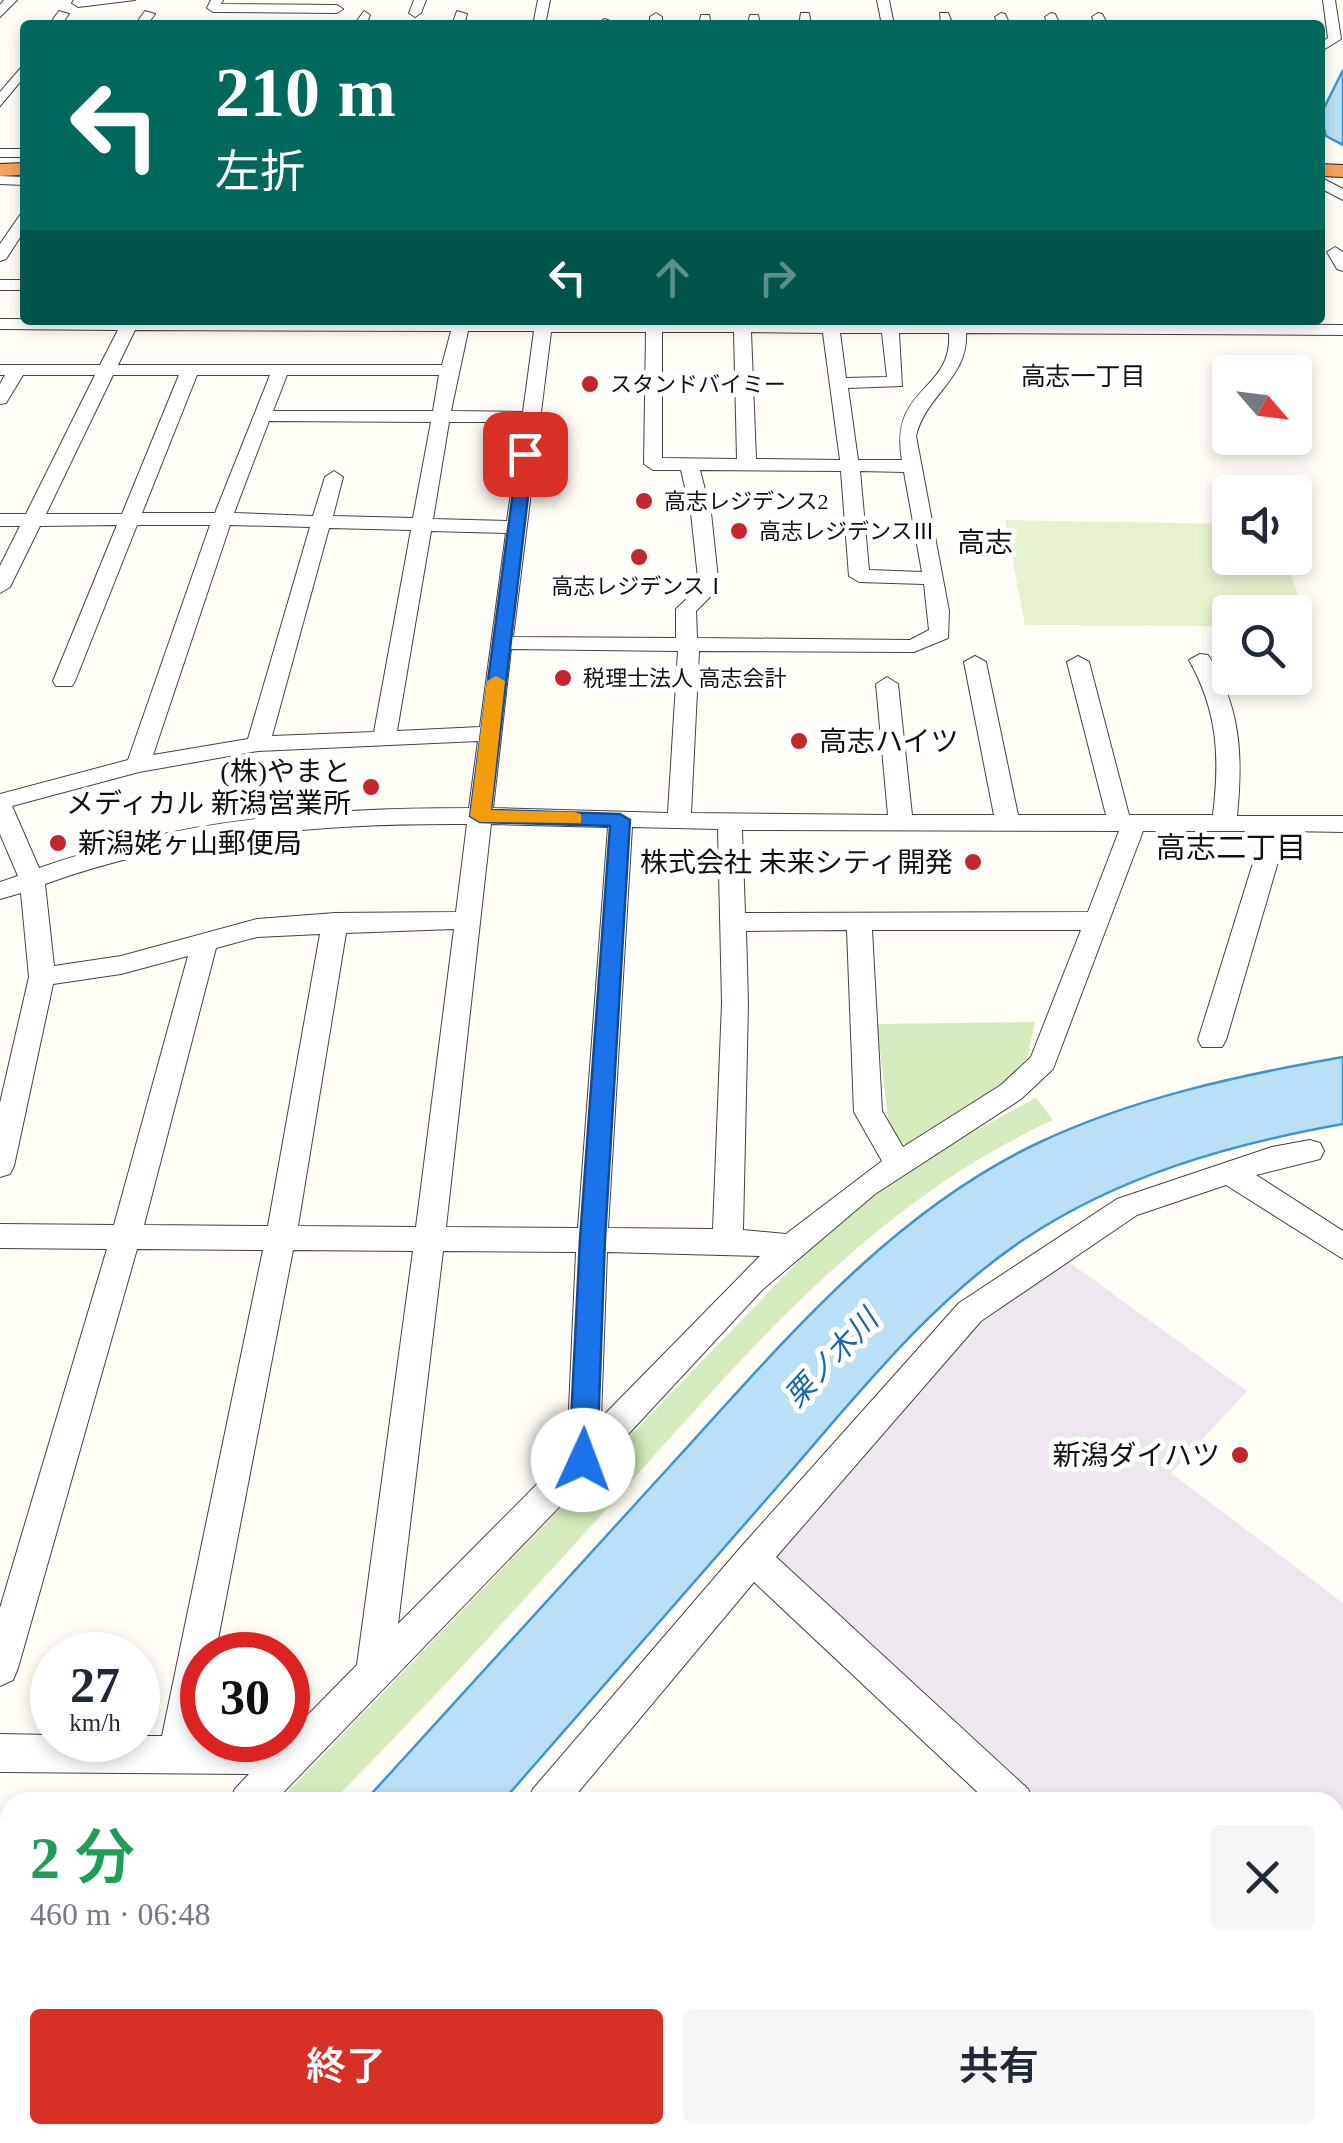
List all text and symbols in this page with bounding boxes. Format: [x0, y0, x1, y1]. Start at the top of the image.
text: 210 m [215, 54, 396, 131]
icon: left [50, 60, 180, 190]
text: 左折 [215, 147, 305, 197]
icon: left [540, 250, 595, 305]
icon: ahead [645, 250, 700, 305]
icon: right [750, 250, 805, 305]
north arrow [1212, 355, 1312, 455]
map controls [1212, 355, 1312, 695]
district label: 高志一丁目 [1020, 363, 1146, 390]
place label: スタンドバイミー [610, 372, 786, 397]
marker: スタンドバイミー [579, 373, 601, 395]
pin [483, 412, 568, 497]
icon: arrive [498, 427, 553, 482]
button: sound [1212, 475, 1312, 575]
place label: 高志レジデンス2 [664, 489, 829, 514]
marker: 高志レジデンス2 [633, 490, 655, 512]
place label: 高志レジデンスⅢ [759, 519, 935, 544]
marker: 高志レジデンスⅢ [728, 520, 750, 542]
district label: 高志 [957, 527, 1013, 558]
marker: 高志レジデンスⅠ [628, 546, 650, 568]
place label: 高志レジデンスⅠ [551, 574, 727, 599]
button: search [1212, 595, 1312, 695]
place label: 税理士法人 高志会計 [583, 666, 787, 691]
marker: 税理士法人 高志会計 [552, 667, 574, 689]
place label: 高志ハイツ [819, 726, 958, 757]
marker: 高志ハイツ [788, 730, 810, 752]
place label: (株)やまと メディカル 新潟営業所 [66, 756, 351, 819]
marker: (株)やまと メディカル 新潟営業所 [360, 776, 382, 798]
place label: 新潟姥ヶ山郵便局 [78, 828, 302, 859]
district label: 高志二丁目 [1156, 831, 1306, 864]
marker: 新潟姥ヶ山郵便局 [47, 832, 69, 854]
place label: 株式会社 未来シティ開発 [640, 847, 953, 878]
marker: 株式会社 未来シティ開発 [962, 851, 984, 873]
water label: 栗ノ木川 [778, 1301, 886, 1413]
position arrow [531, 1408, 635, 1512]
place label: 新潟ダイハツ [1053, 1440, 1220, 1471]
marker: 新潟ダイハツ [1229, 1444, 1251, 1466]
speed limit sign: 30 [180, 1632, 310, 1762]
text: 27 [70, 1657, 120, 1713]
text: km/h [69, 1709, 121, 1736]
text: 2 分 [30, 1825, 135, 1891]
button: close [1210, 1825, 1315, 1930]
text: 460 m · 06:48 [30, 1896, 210, 1932]
button: 終了 [30, 2009, 663, 2124]
button: 共有 [683, 2009, 1315, 2124]

